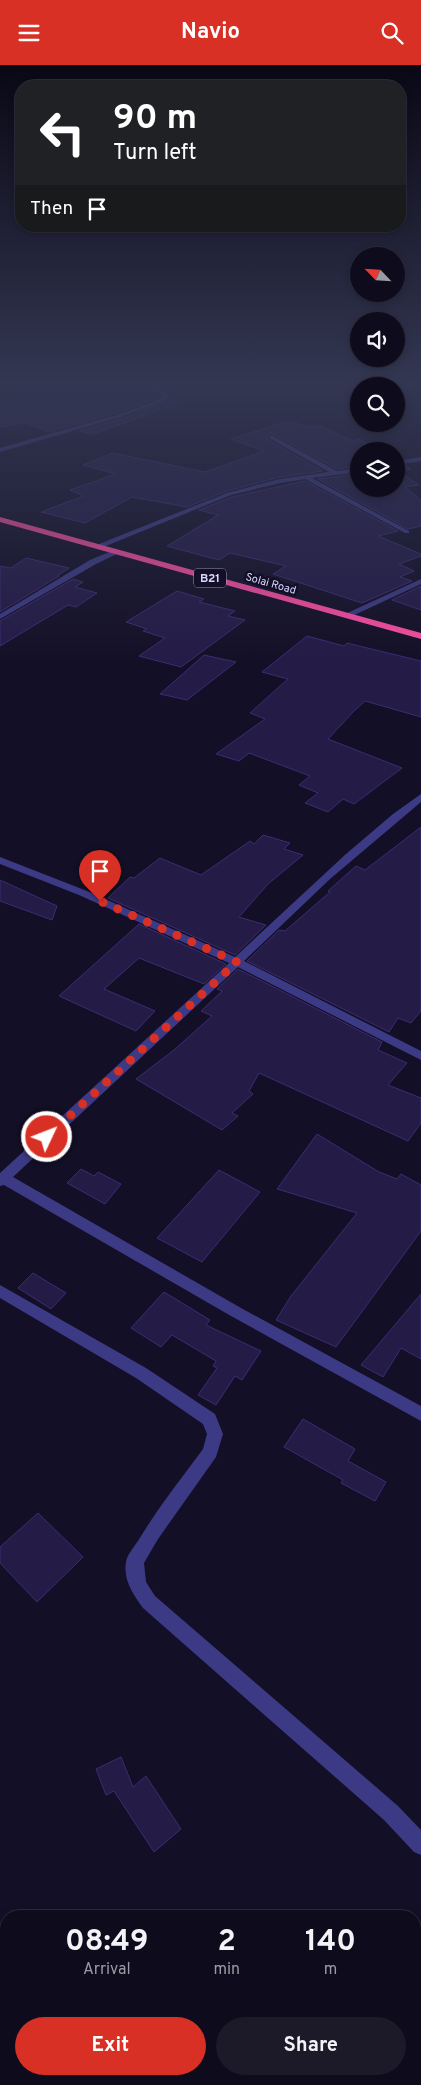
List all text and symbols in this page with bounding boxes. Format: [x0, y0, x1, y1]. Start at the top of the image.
icon: menu [15, 19, 43, 47]
text: Navio [181, 19, 240, 46]
icon: search [378, 19, 406, 47]
text: 90 m [113, 97, 197, 141]
icon: left [30, 100, 95, 165]
text: Turn left [113, 140, 196, 167]
icon: arrive [83, 195, 111, 223]
text: Then [30, 197, 73, 221]
north arrow [350, 247, 405, 303]
map controls [350, 247, 405, 497]
button: sound [350, 312, 405, 367]
button: search [350, 377, 405, 432]
button: layers [350, 442, 405, 497]
road number: B21 [194, 568, 226, 587]
street label: Solai Road [244, 570, 298, 598]
pin [79, 850, 121, 901]
icon: arrive [86, 857, 114, 885]
position arrow [20, 1110, 72, 1162]
text: 08:49 [65, 1924, 149, 1961]
text: 2 [218, 1924, 236, 1961]
text: 140 [305, 1924, 356, 1961]
text: Arrival [83, 1960, 131, 1980]
text: min [213, 1960, 240, 1980]
text: m [324, 1960, 337, 1980]
button: Exit [15, 2017, 206, 2075]
button: Share [216, 2017, 406, 2075]

